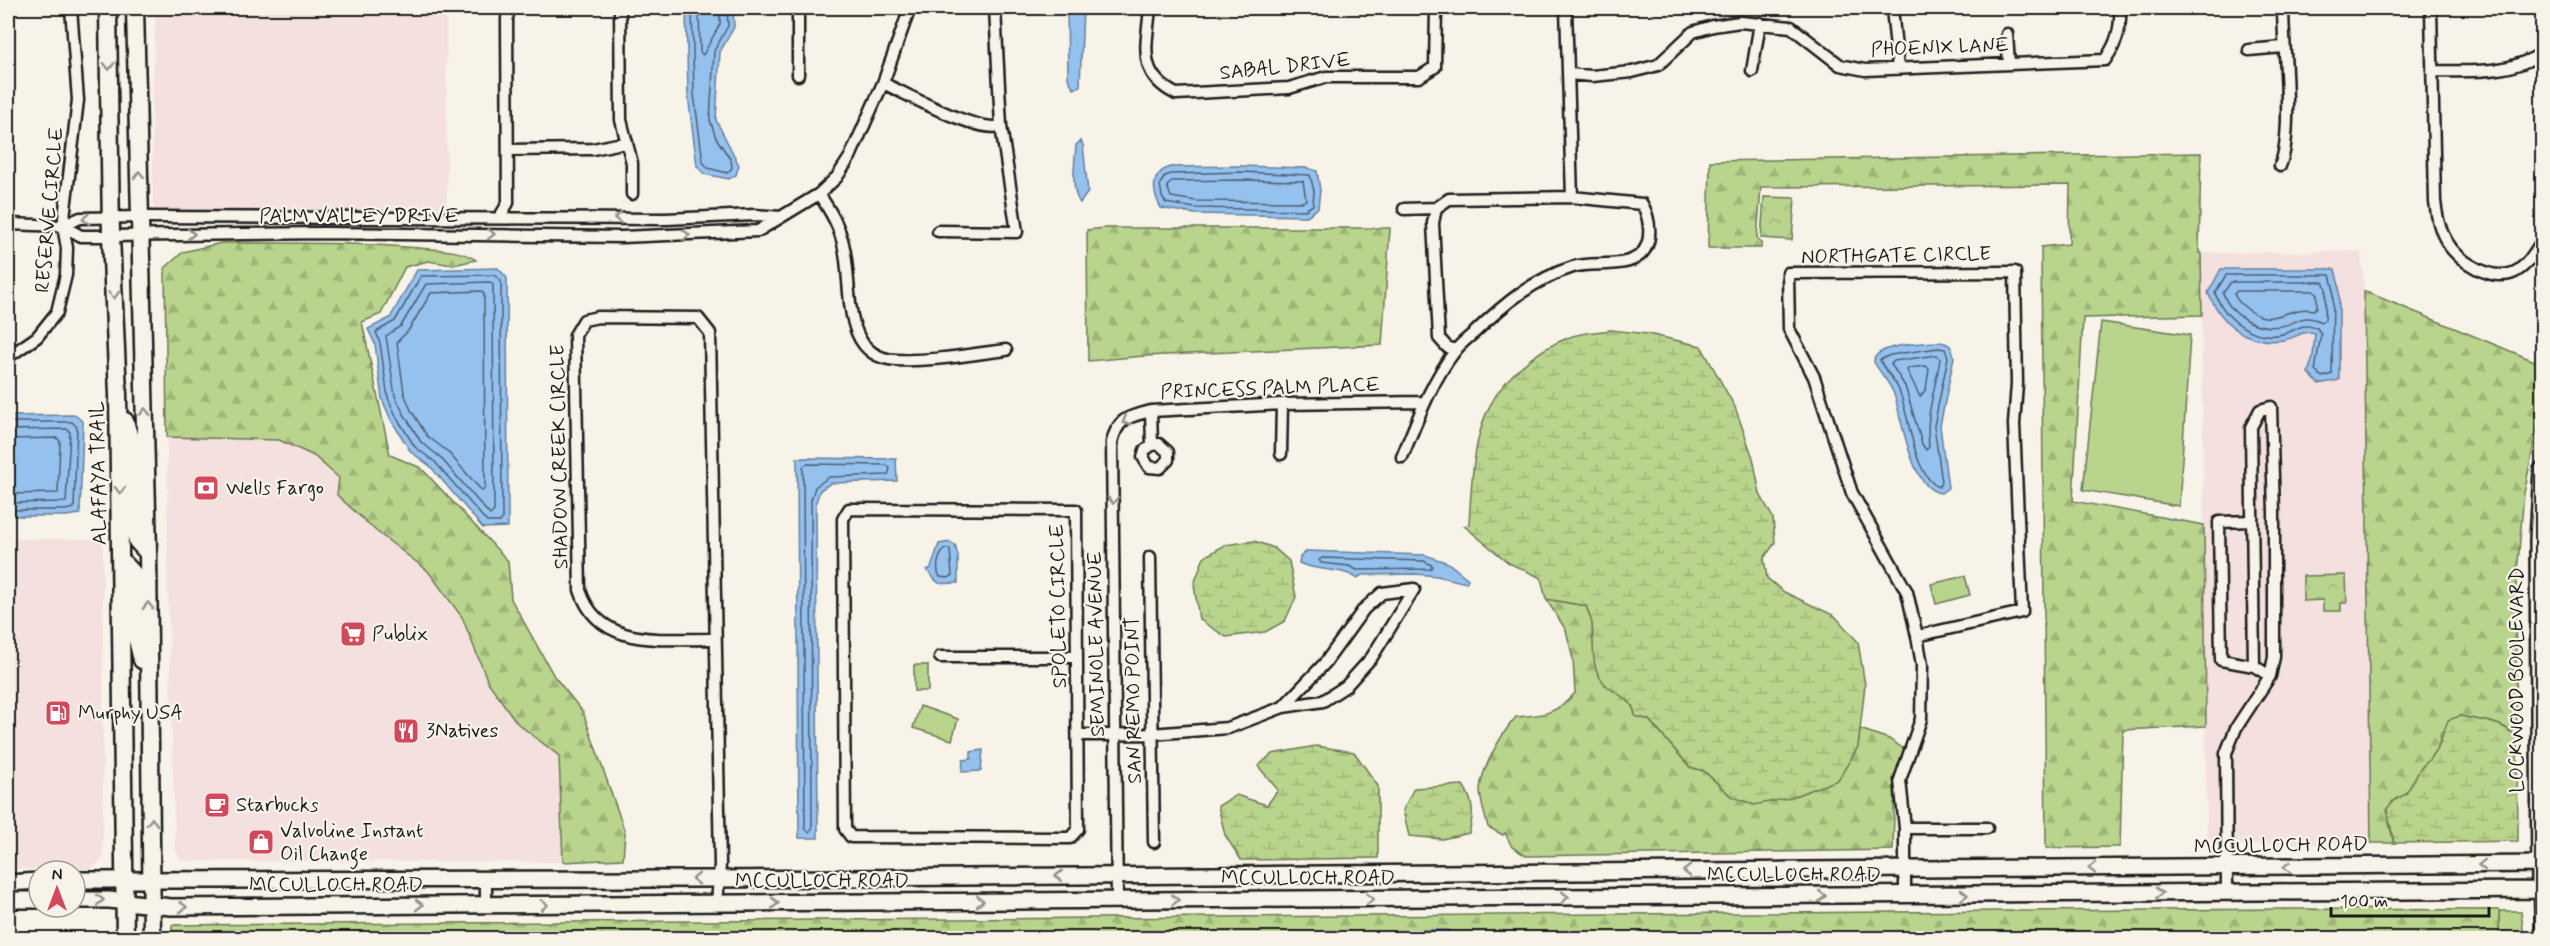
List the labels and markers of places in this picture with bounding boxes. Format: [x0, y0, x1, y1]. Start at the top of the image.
bank icon: Wells Fargo [191, 473, 221, 503]
place label: Wells Fargo [226, 475, 324, 502]
supermarket icon: Publix [338, 619, 368, 649]
place label: Publix [372, 621, 429, 648]
fuel station icon: Murphy USA [43, 698, 73, 728]
place label: Murphy USA [78, 700, 183, 727]
restaurant icon: 3Natives [391, 716, 421, 746]
place label: 3Natives [426, 718, 498, 745]
cafe icon: Starbucks [202, 790, 232, 820]
place label: Starbucks [236, 792, 319, 819]
place label: Valvoline Instant Oil Change [280, 818, 424, 870]
shop icon: Valvoline Instant Oil Change [246, 827, 276, 857]

